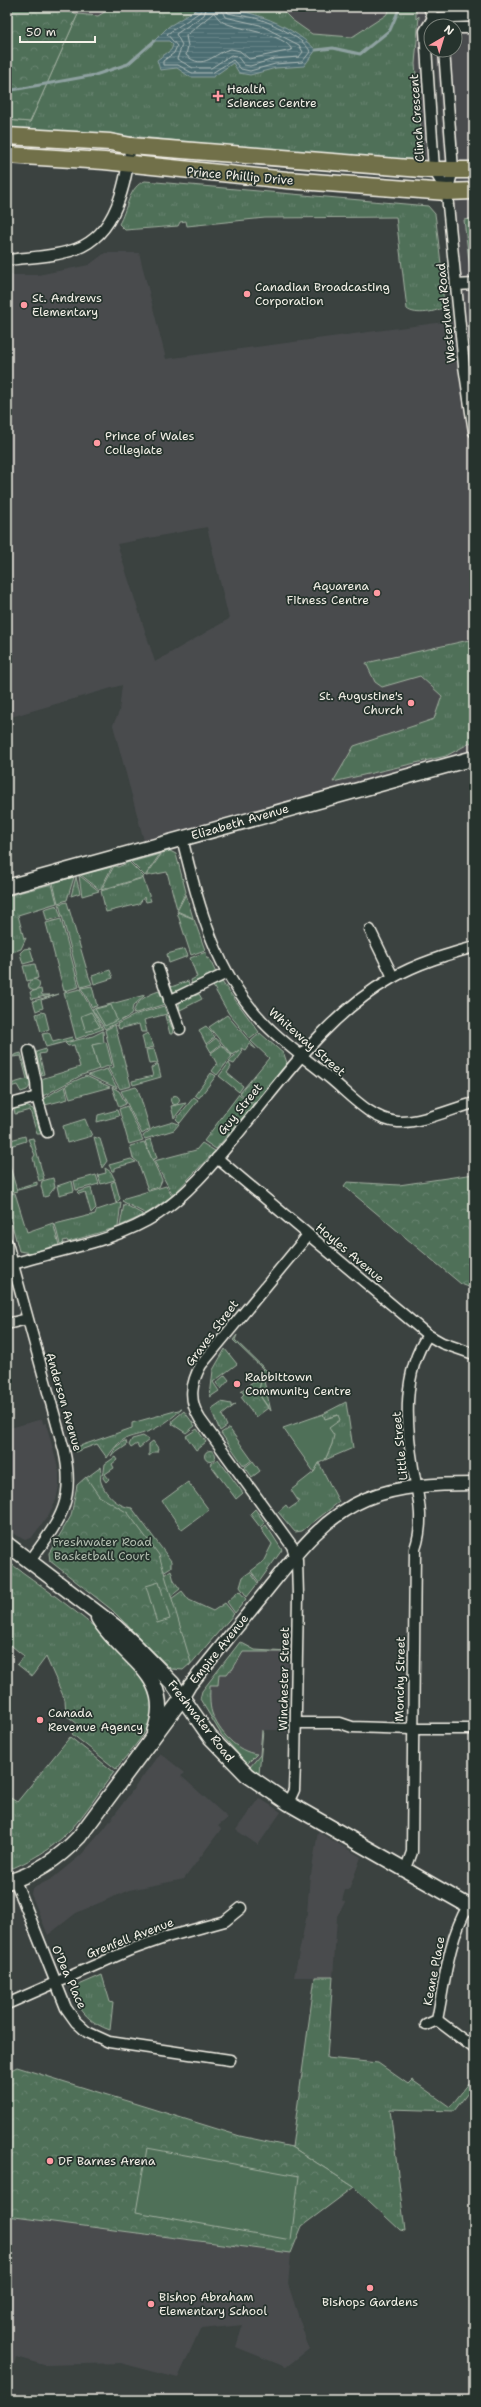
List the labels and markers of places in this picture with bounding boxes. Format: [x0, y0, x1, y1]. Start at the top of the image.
place label: Health Sciences Centre [227, 81, 317, 111]
marker: Health Sciences Centre [212, 90, 224, 102]
place label: Canadian Broadcasting Corporation [255, 279, 390, 309]
marker: Canadian Broadcasting Corporation [242, 289, 252, 299]
place label: St. Andrews Elementary [32, 290, 102, 320]
marker: St. Andrews Elementary [19, 300, 29, 310]
place label: Prince of Wales Collegiate [105, 428, 195, 458]
marker: Prince of Wales Collegiate [92, 438, 102, 448]
place label: Aquarena Fitness Centre [287, 578, 370, 608]
marker: Aquarena Fitness Centre [372, 588, 382, 598]
place label: St. Augustine's Church [319, 688, 403, 718]
marker: St. Augustine's Church [406, 698, 416, 708]
place label: Rabbittown Community Centre [245, 1369, 351, 1399]
marker: Rabbittown Community Centre [232, 1379, 242, 1389]
place label: Canada Revenue Agency [48, 1705, 143, 1735]
marker: Canada Revenue Agency [35, 1715, 45, 1725]
place label: DF Barnes Arena [58, 2153, 156, 2169]
marker: DF Barnes Arena [45, 2156, 55, 2166]
marker: Bishops Gardens [365, 2283, 375, 2293]
place label: Bishop Abraham Elementary School [159, 2289, 267, 2319]
place label: Bishops Gardens [322, 2294, 418, 2310]
marker: Bishop Abraham Elementary School [146, 2299, 156, 2309]

